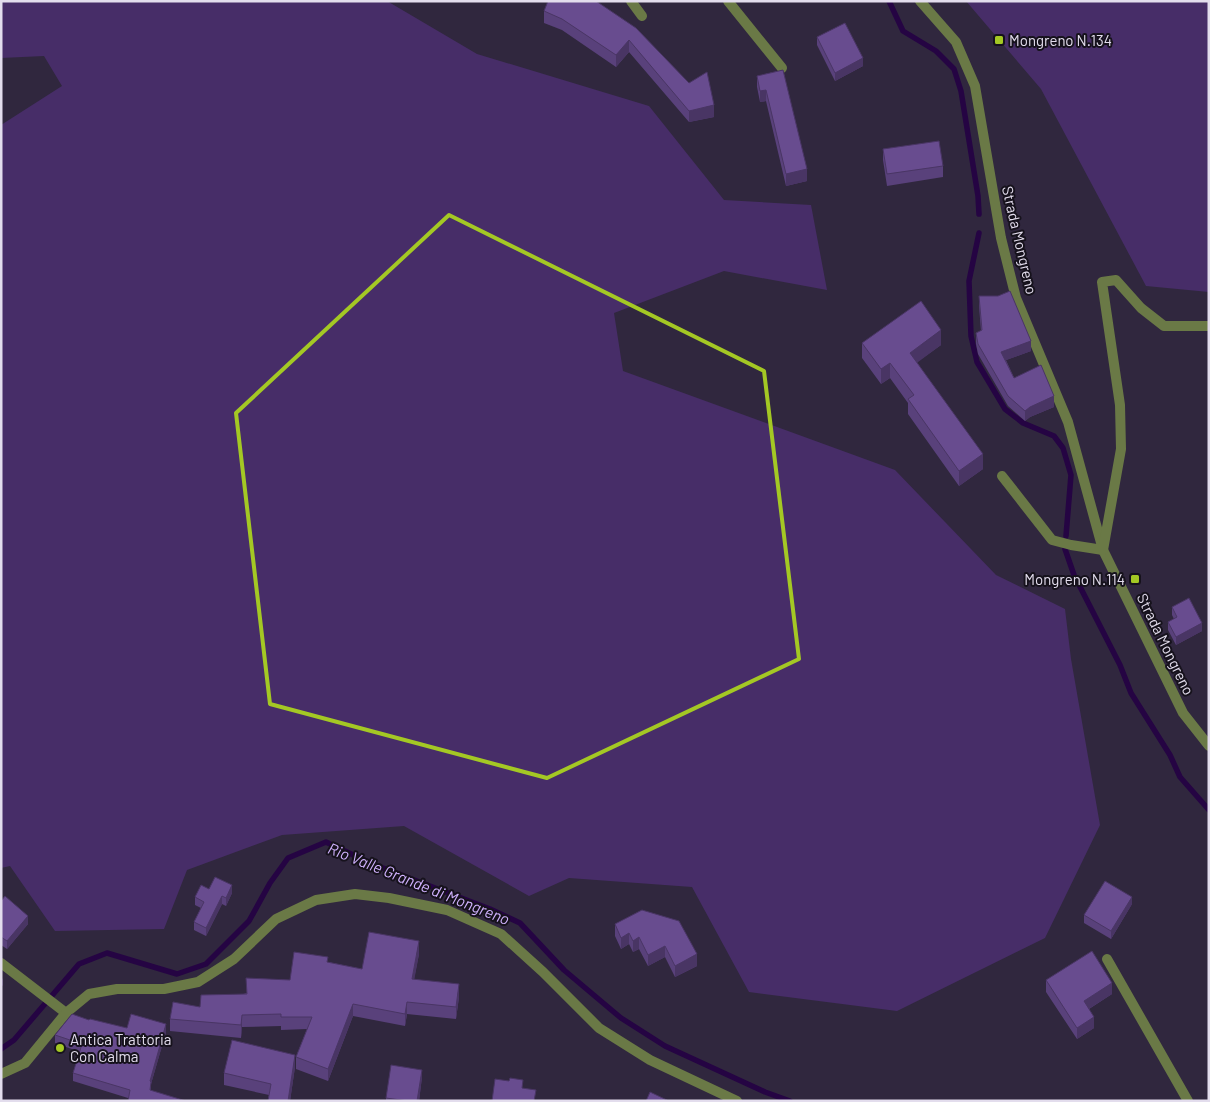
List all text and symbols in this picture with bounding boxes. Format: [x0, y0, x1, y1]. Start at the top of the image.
place label: Mongreno N.134 [1009, 31, 1112, 49]
marker: Mongreno N.134 [993, 34, 1005, 46]
street label: Strada Mongreno [999, 184, 1041, 296]
place label: Mongreno N.114 [1024, 570, 1125, 588]
marker: Mongreno N.114 [1129, 573, 1141, 585]
street label: Strada Mongreno [1134, 590, 1198, 698]
water label: Rio Valle Grande di Mongreno [325, 838, 513, 928]
place label: Antica Trattoria Con Calma [70, 1030, 172, 1065]
marker: Antica Trattoria Con Calma [54, 1042, 66, 1054]

